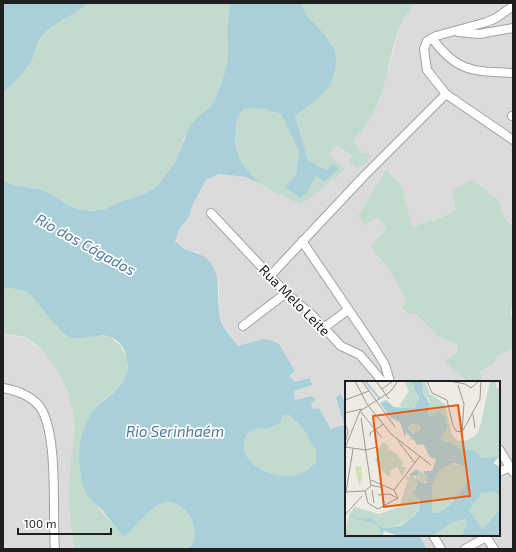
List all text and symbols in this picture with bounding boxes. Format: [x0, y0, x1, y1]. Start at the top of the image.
water label: Rio dos Cágados [33, 209, 140, 279]
street label: Rua Melo Leite [256, 261, 334, 339]
inset map [345, 381, 500, 536]
water label: Rio Serinhaém [126, 422, 224, 440]
scale bar [18, 510, 111, 536]
text: 100 m [24, 516, 56, 530]

